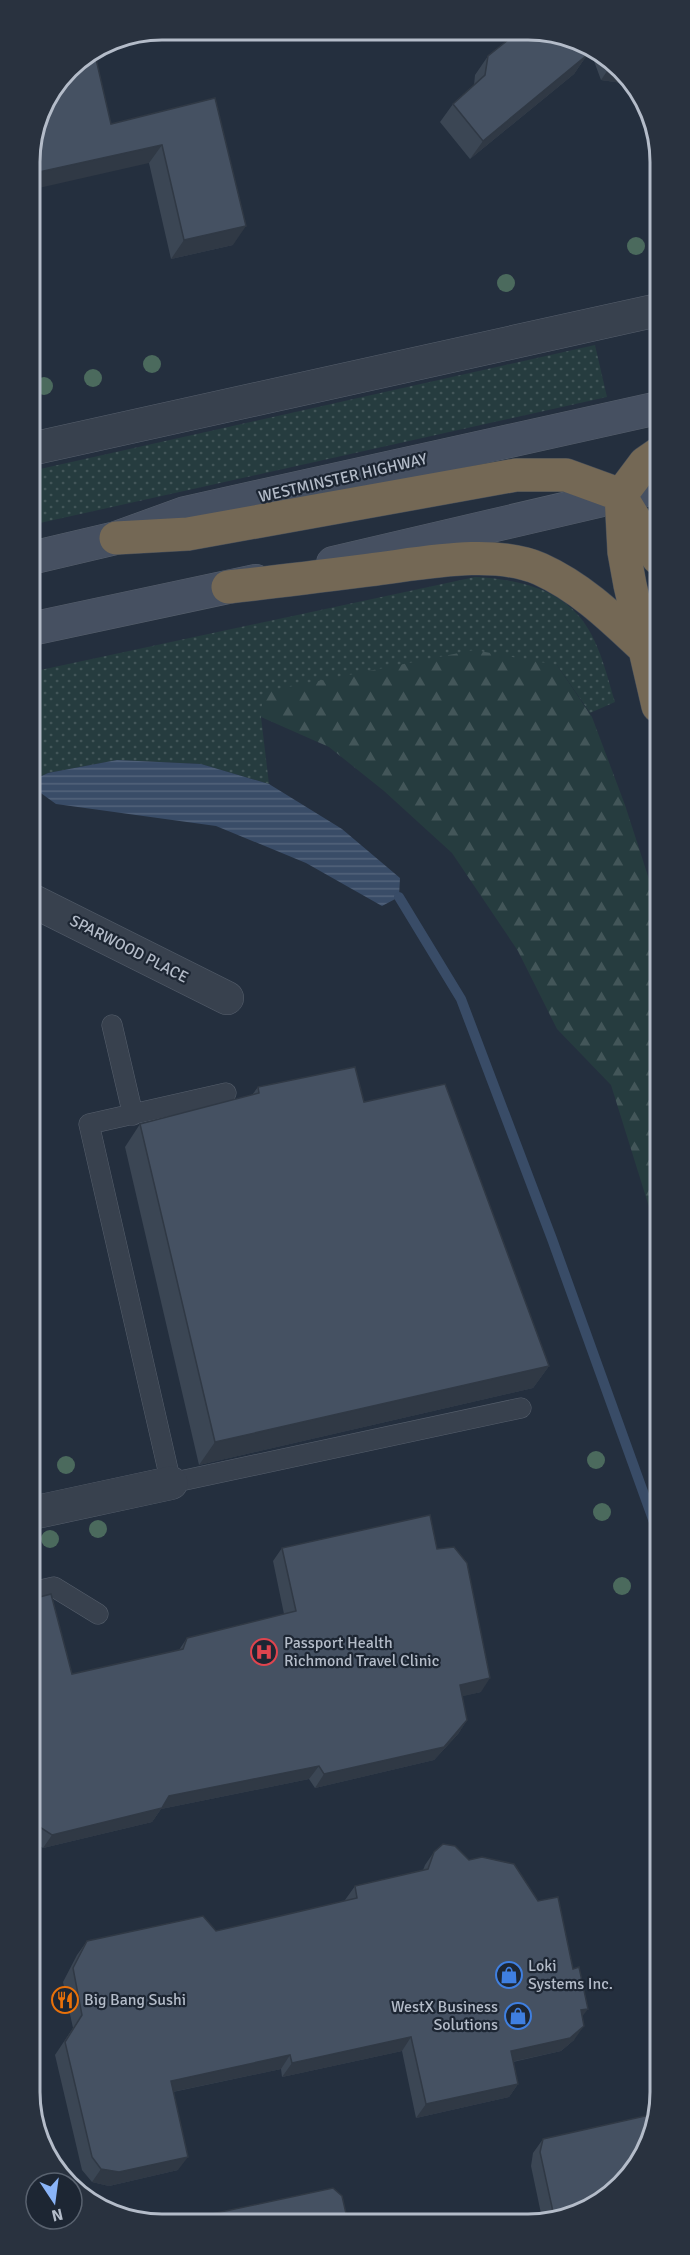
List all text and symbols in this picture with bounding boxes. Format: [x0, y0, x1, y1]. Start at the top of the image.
street label: WESTMINSTER HIGHWAY [257, 449, 429, 507]
street label: SPARWOOD PLACE [66, 911, 192, 987]
place label: Passport Health Richmond Travel Clinic [284, 1633, 439, 1671]
hospital icon: Passport Health Richmond Travel Clinic [249, 1637, 279, 1667]
place label: Loki Systems Inc. [528, 1956, 613, 1994]
shop icon: Loki Systems Inc. [494, 1960, 524, 1990]
restaurant icon: Big Bang Sushi [50, 1985, 80, 2015]
place label: Big Bang Sushi [84, 1990, 186, 2010]
place label: WestX Business Solutions [391, 1997, 498, 2035]
shop icon: WestX Business Solutions [503, 2001, 533, 2031]
north arrow [24, 2171, 84, 2231]
text: N [49, 2204, 65, 2226]

